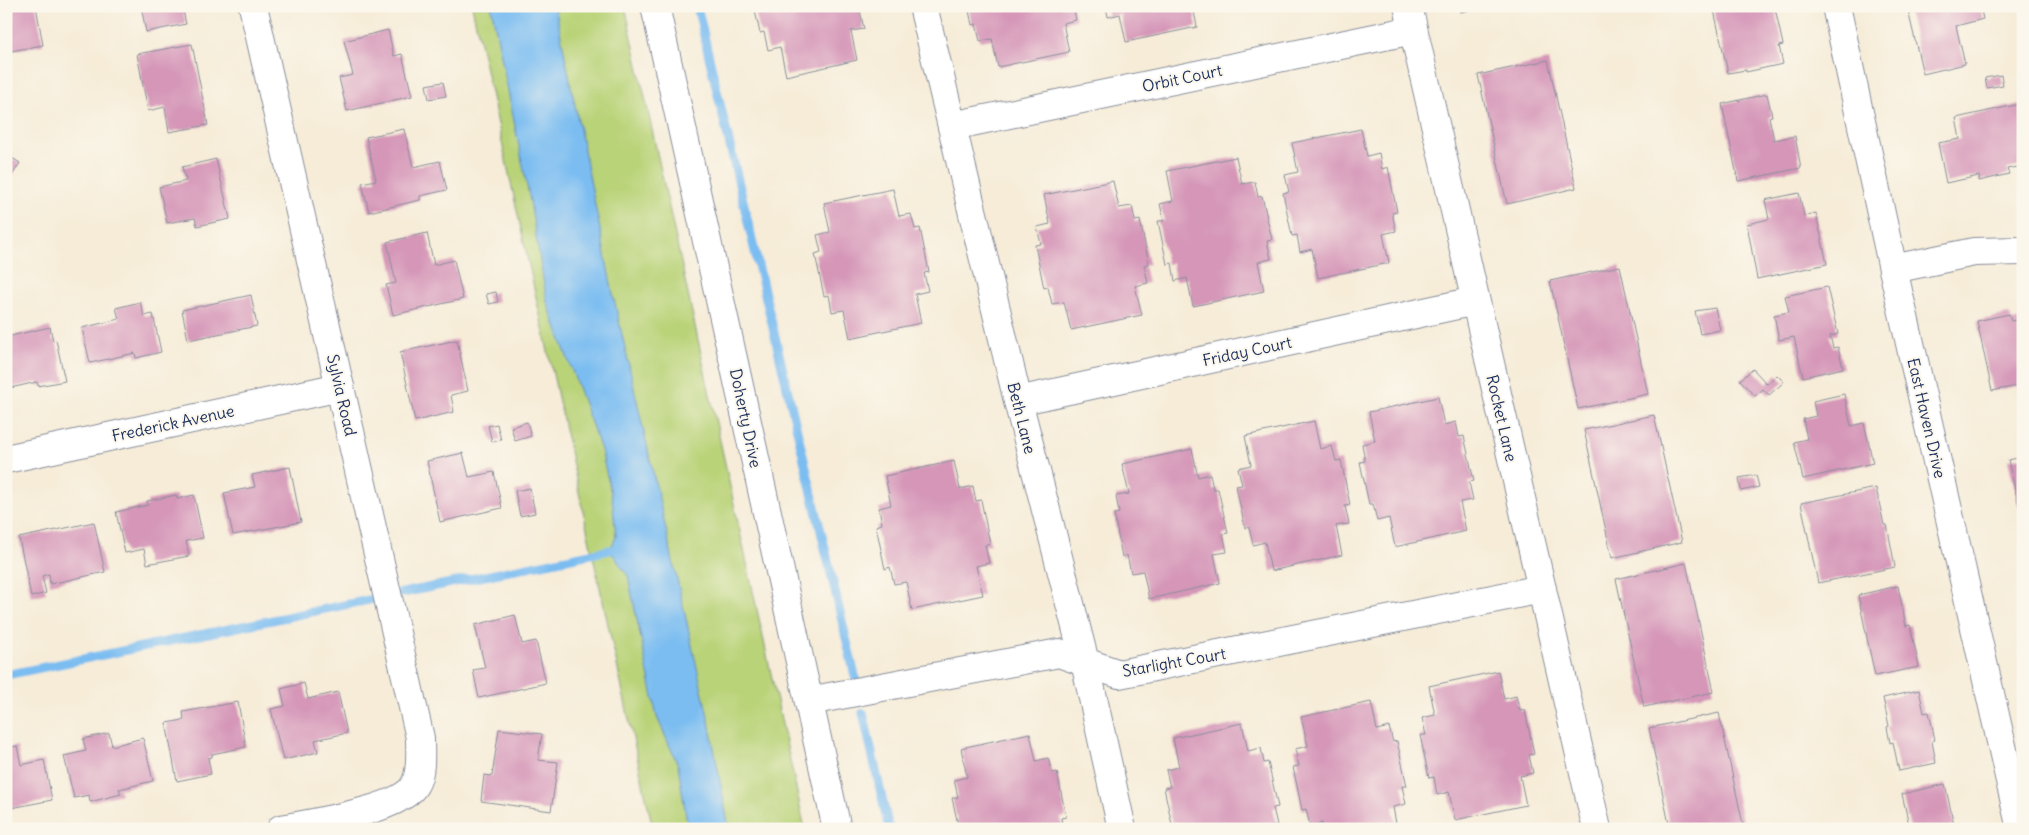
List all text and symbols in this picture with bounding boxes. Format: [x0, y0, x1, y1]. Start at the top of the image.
street label: Orbit Court [1140, 60, 1224, 96]
street label: Friday Court [1201, 332, 1294, 370]
street label: Sylvia Road [323, 352, 361, 438]
street label: East Haven Drive [1903, 356, 1951, 480]
street label: Doherty Drive [726, 367, 766, 469]
street label: Rocket Lane [1482, 373, 1522, 463]
street label: Beth Lane [1003, 380, 1041, 456]
street label: Frederick Avenue [110, 400, 236, 446]
street label: Starlight Court [1121, 643, 1228, 681]

